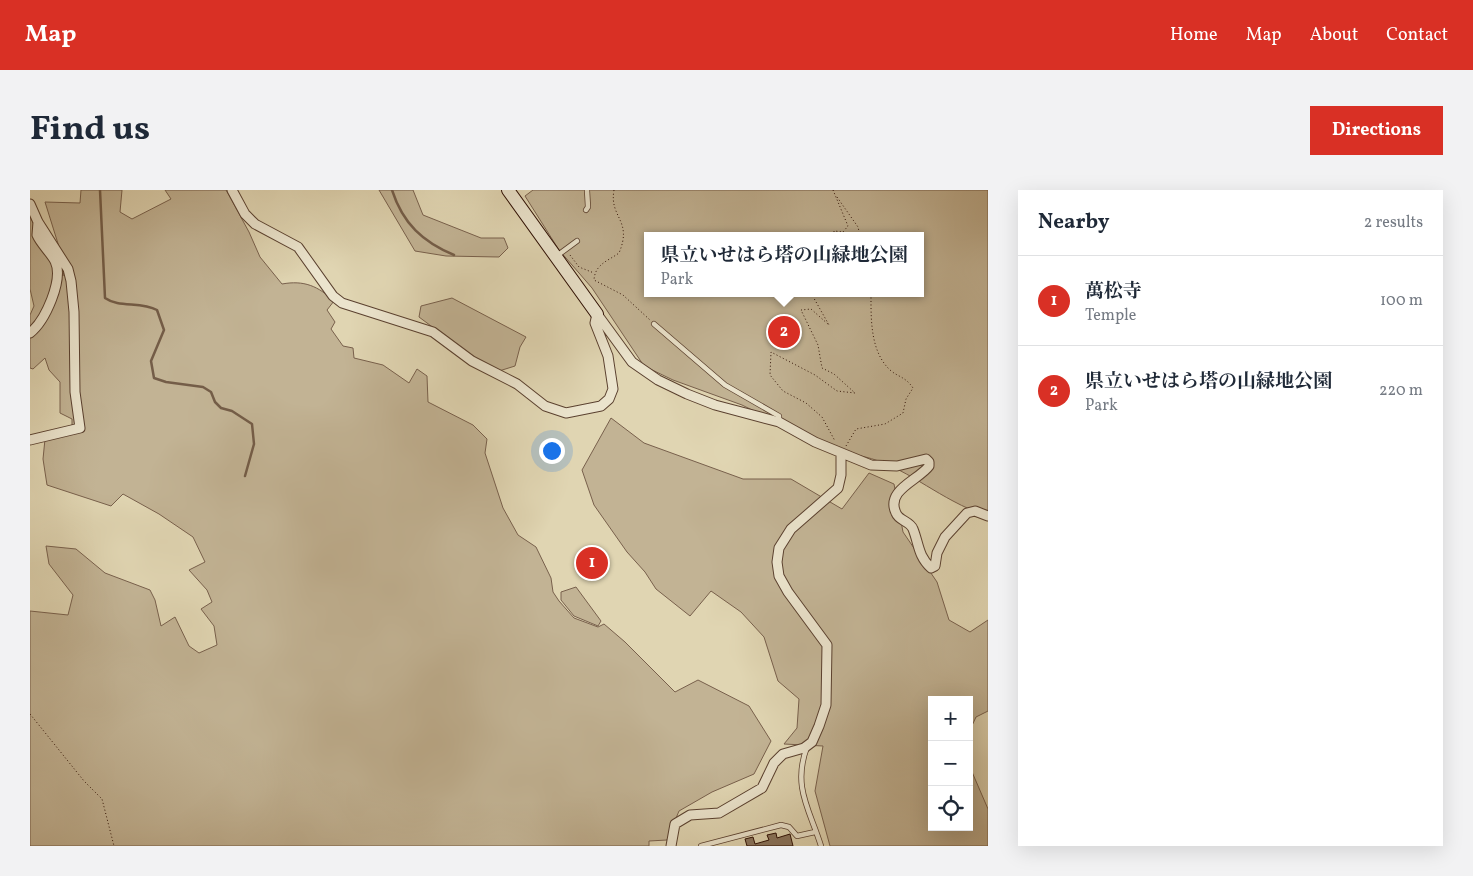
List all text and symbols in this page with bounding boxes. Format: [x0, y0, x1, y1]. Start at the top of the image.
text: Map [25, 18, 76, 52]
text: Home [1170, 23, 1218, 48]
text: Map [1246, 23, 1282, 48]
text: About [1310, 23, 1358, 48]
text: Contact [1386, 23, 1448, 48]
text: Find us [30, 106, 150, 154]
button: Directions [1310, 106, 1443, 155]
text: Nearby [1038, 208, 1109, 237]
text: 2 results [1364, 212, 1423, 234]
popup [644, 232, 924, 297]
text: 県立いせはら塔の山緑地公園 [660, 243, 908, 269]
text: Park [660, 269, 693, 291]
text: 萬松寺 [1085, 279, 1142, 305]
text: 1 [1051, 290, 1057, 312]
text: 100 m [1380, 290, 1423, 312]
text: Temple [1085, 305, 1136, 327]
pin: 2 [768, 313, 800, 351]
text: 県立いせはら塔の山緑地公園 [1085, 369, 1332, 395]
text: 2 [1050, 380, 1058, 402]
text: 220 m [1379, 380, 1423, 402]
text: Park [1085, 395, 1118, 417]
your location [539, 438, 565, 464]
pin: 1 [576, 544, 608, 582]
map controls [928, 696, 973, 831]
button: + [928, 696, 973, 741]
button: − [928, 741, 973, 786]
button: locate [928, 786, 973, 831]

